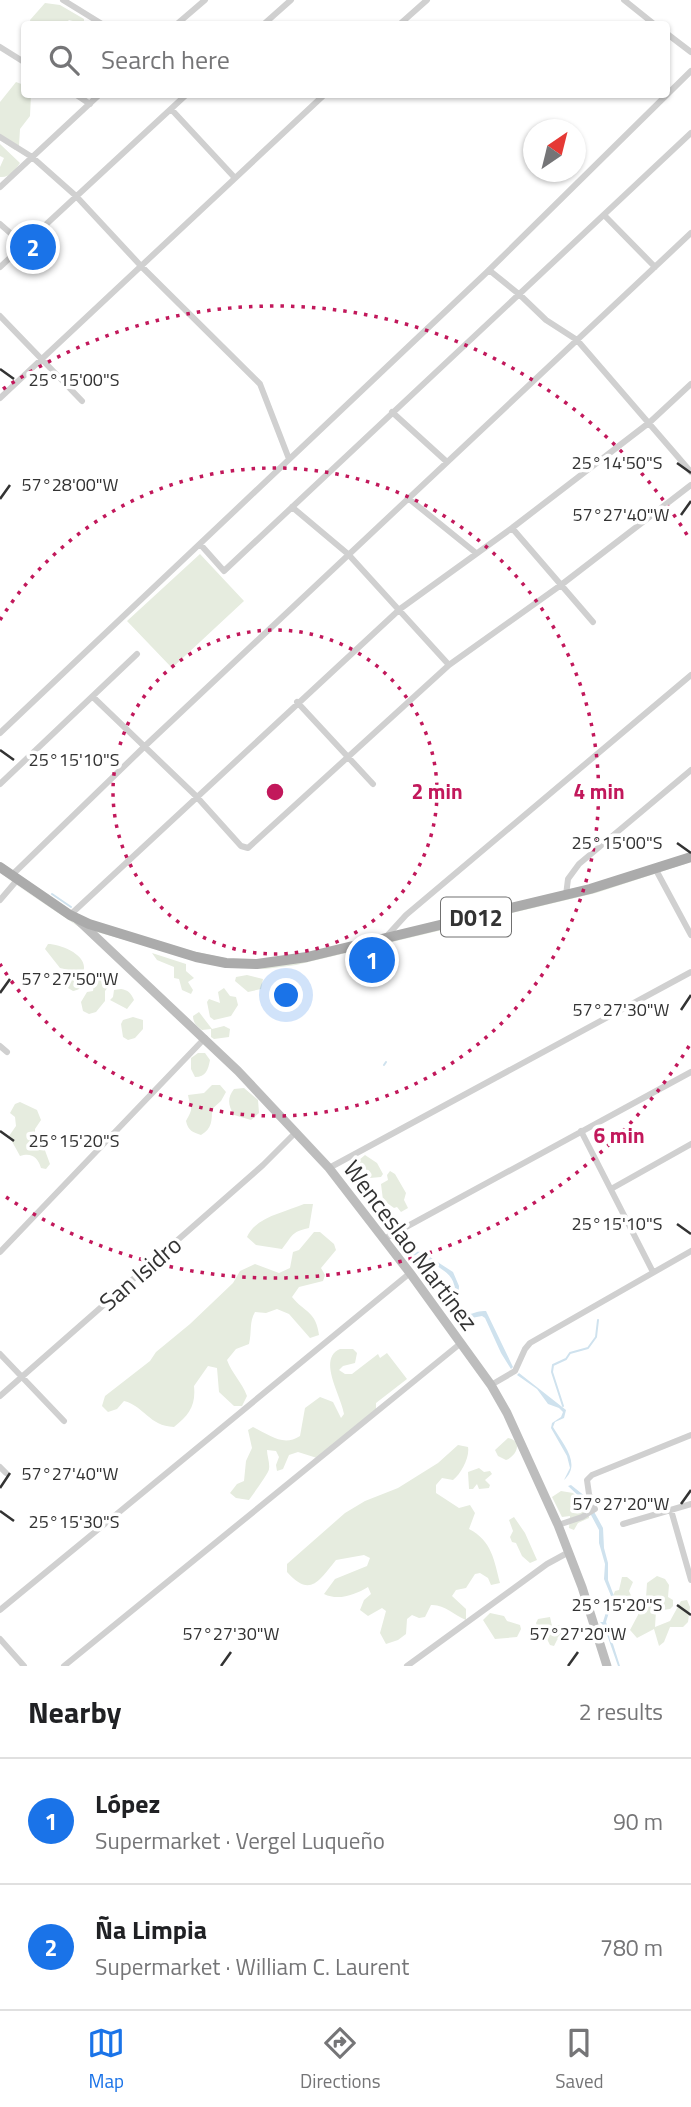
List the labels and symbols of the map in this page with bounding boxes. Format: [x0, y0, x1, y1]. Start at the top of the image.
north arrow [523, 119, 586, 182]
pin: 2 [10, 221, 56, 273]
text: 25°15'00"S [29, 366, 119, 393]
text: 25°14'50"S [572, 449, 662, 476]
text: 57°28'00"W [22, 471, 119, 498]
text: 57°27'40"W [573, 501, 670, 528]
text: 25°15'10"S [29, 746, 119, 773]
text: 2 min [411, 775, 463, 807]
text: 4 min [573, 775, 625, 807]
centre of rings [263, 780, 287, 804]
text: 25°15'00"S [572, 829, 662, 856]
road number: D012 [441, 898, 511, 936]
pin: 1 [349, 934, 395, 986]
text: 57°27'50"W [22, 965, 119, 992]
your location [269, 978, 303, 1012]
text: 57°27'30"W [573, 996, 670, 1023]
text: 6 min [593, 1119, 645, 1151]
text: 25°15'20"S [29, 1127, 119, 1154]
street label: Wenceslao Martínez [335, 1152, 487, 1338]
text: 25°15'10"S [572, 1210, 662, 1237]
street label: San Isidro [91, 1227, 189, 1319]
text: 57°27'40"W [22, 1460, 119, 1487]
text: 57°27'20"W [573, 1490, 670, 1517]
text: 25°15'30"S [29, 1508, 119, 1535]
text: 25°15'20"S [572, 1591, 662, 1618]
text: 57°27'30"W [183, 1620, 280, 1647]
text: 57°27'20"W [530, 1620, 627, 1647]

